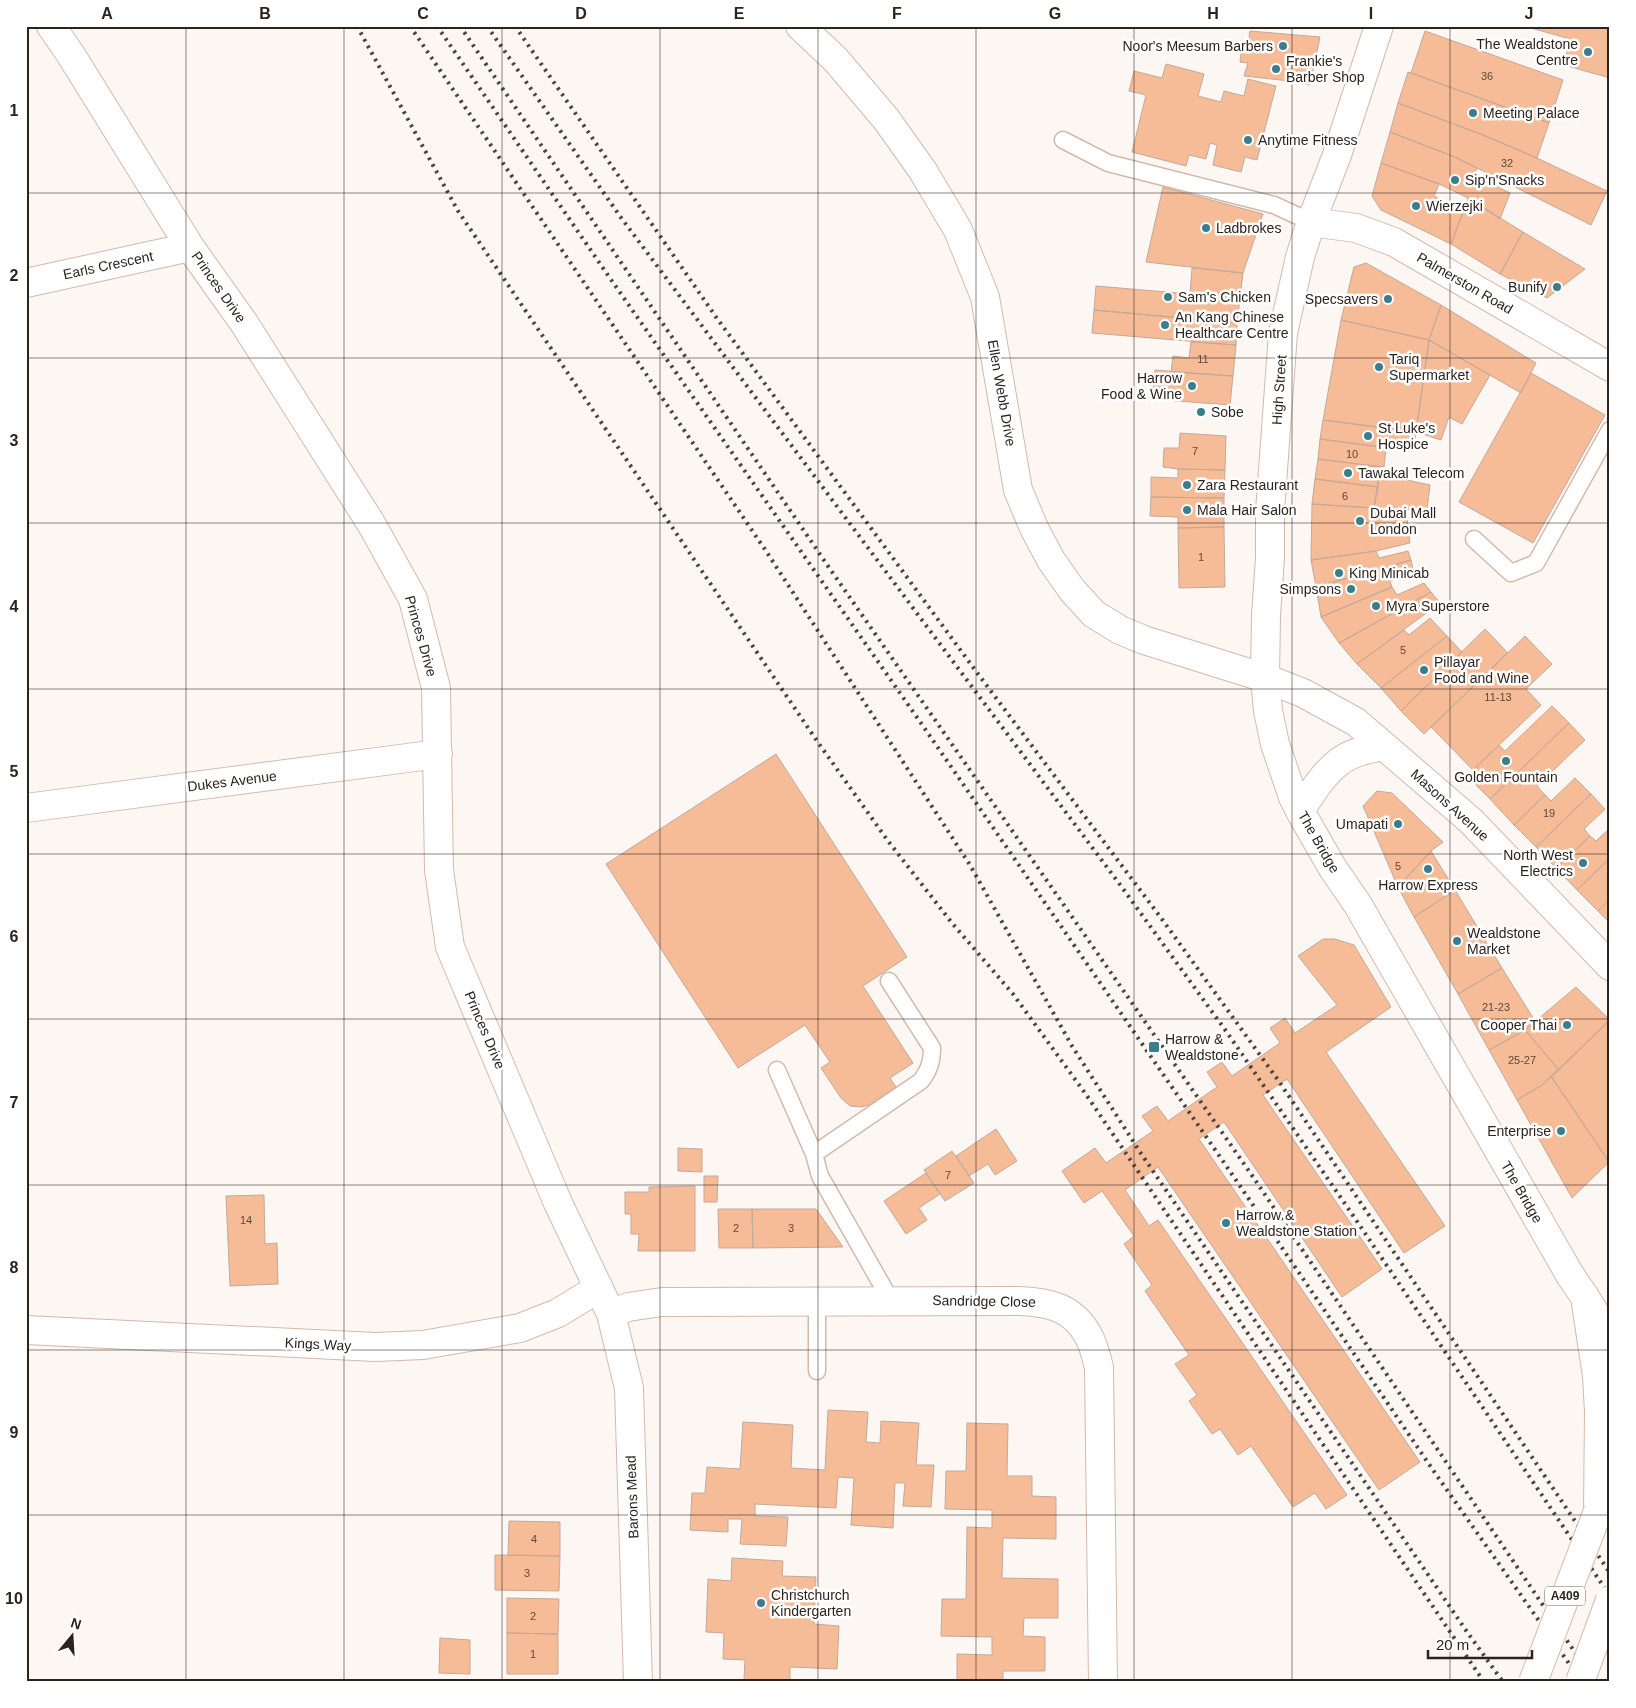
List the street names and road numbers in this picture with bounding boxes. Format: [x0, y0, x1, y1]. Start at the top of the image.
street label: Earls Crescent [61, 248, 155, 282]
street label: Princes Drive [189, 248, 250, 326]
street label: Palmerston Road [1414, 249, 1516, 317]
street label: Ellen Webb Drive [985, 338, 1019, 448]
street label: High Street [1269, 354, 1289, 425]
street label: Princes Drive [402, 594, 440, 678]
street label: Masons Avenue [1408, 766, 1492, 844]
street label: Dukes Avenue [186, 768, 278, 794]
street label: The Bridge [1295, 808, 1343, 876]
street label: Princes Drive [461, 989, 509, 1072]
street label: The Bridge [1498, 1158, 1546, 1226]
street label: Sandridge Close [932, 1292, 1036, 1310]
street label: Kings Way [284, 1334, 352, 1354]
street label: Barons Mead [623, 1455, 641, 1539]
road number: A409 [1545, 1586, 1585, 1605]

